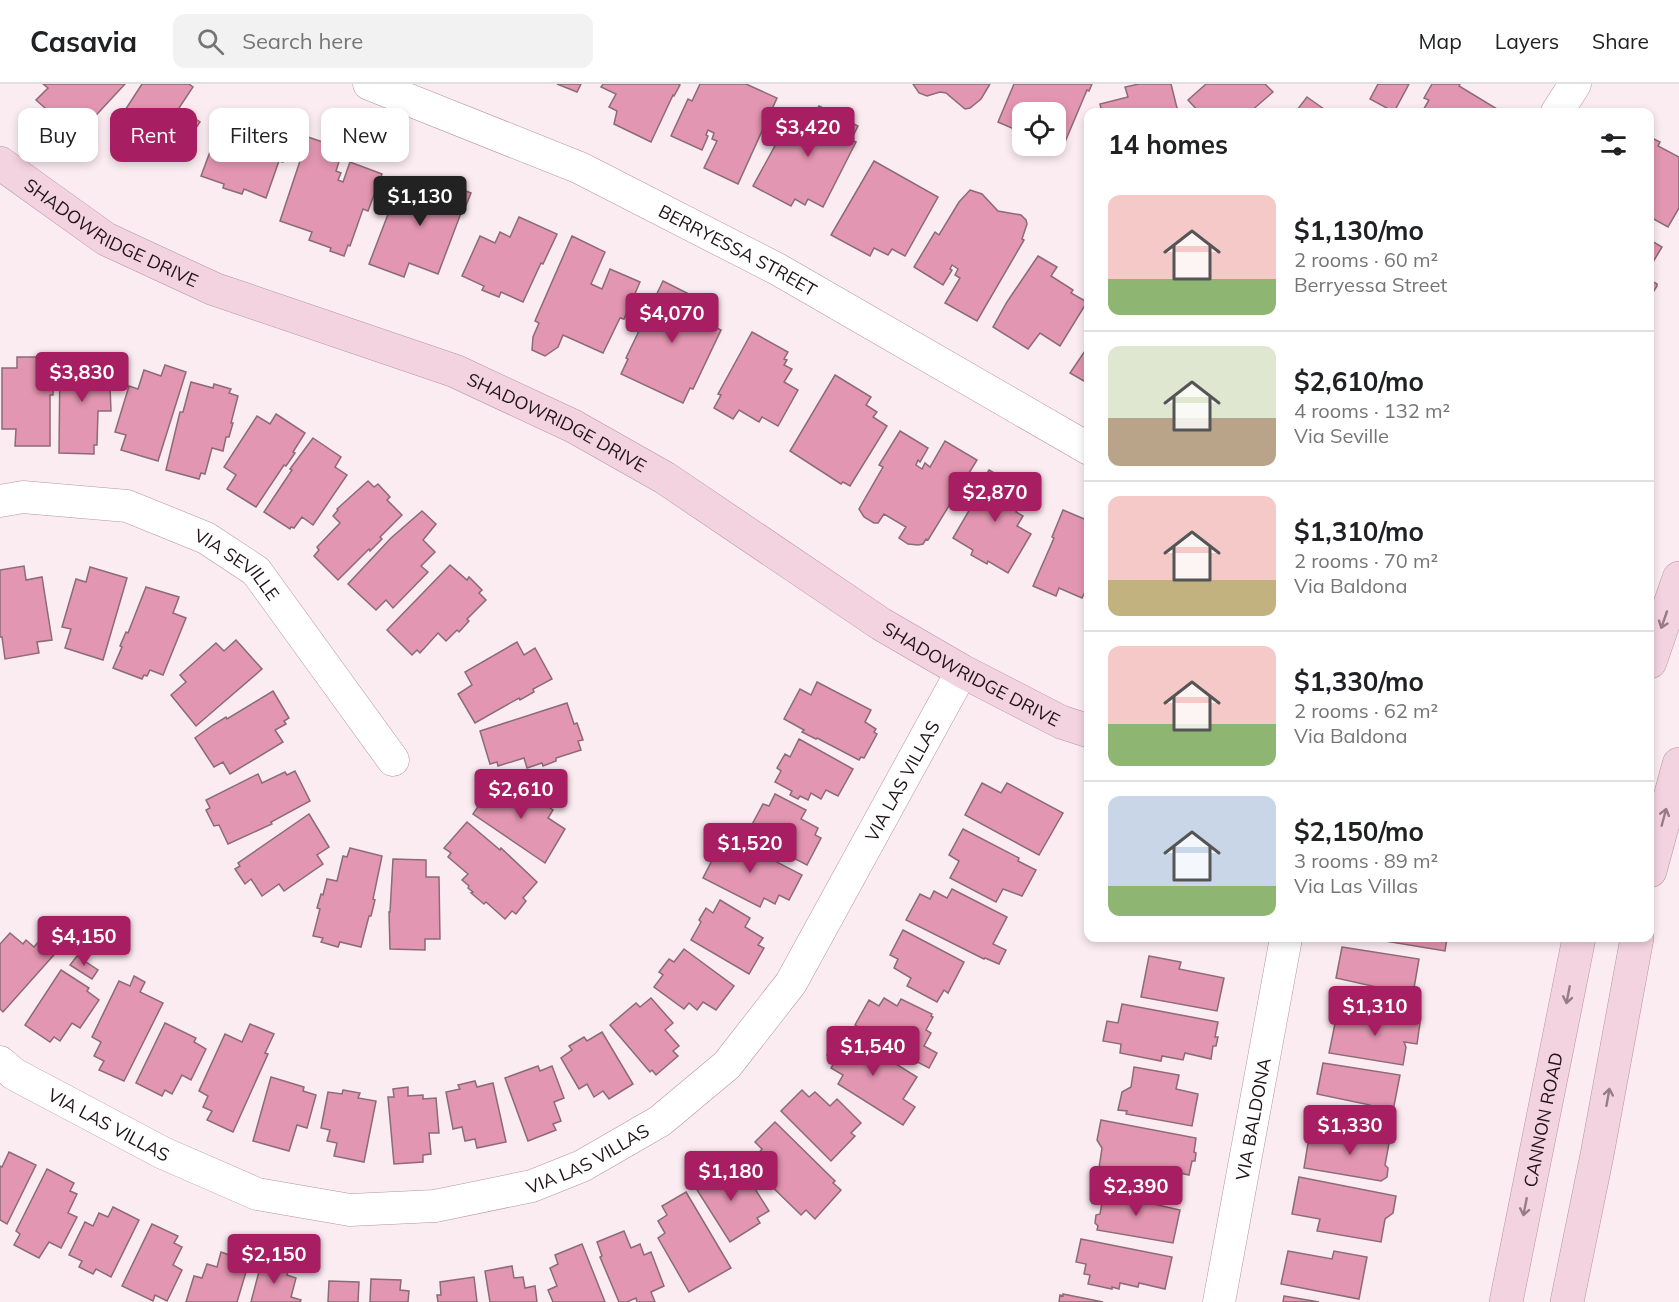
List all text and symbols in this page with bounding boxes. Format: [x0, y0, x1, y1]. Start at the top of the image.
search box [173, 14, 593, 68]
text: Casavia [30, 24, 137, 59]
icon: search [194, 25, 227, 58]
text: Search here [242, 27, 363, 55]
text: Map [1419, 28, 1462, 54]
text: Layers [1495, 28, 1559, 54]
text: Share [1592, 28, 1649, 54]
map controls [1012, 102, 1066, 156]
button: locate [1012, 102, 1066, 156]
pin: $3,420 [759, 107, 857, 158]
chip: Buy [18, 108, 98, 162]
chip: Rent [110, 108, 197, 162]
chip: Filters [209, 108, 309, 162]
chip: New [321, 108, 409, 162]
text: $3,420 [776, 114, 840, 139]
text: 14 homes [1108, 128, 1228, 161]
icon: filters [1597, 128, 1630, 161]
street label: SHADOWRIDGE DRIVE [20, 173, 202, 292]
pin: $1,130 [371, 176, 469, 227]
text: $1,130 [388, 183, 452, 208]
street label: BERRYESSA STREET [655, 199, 821, 301]
text: $1,130/mo [1294, 214, 1424, 247]
icon: home [1156, 219, 1228, 291]
text: 2 rooms · 60 m² [1294, 247, 1438, 272]
text: Berryessa Street [1294, 272, 1447, 297]
pin: $4,070 [623, 293, 721, 344]
text: $4,070 [640, 300, 704, 325]
pin: $3,830 [33, 352, 131, 403]
text: $3,830 [50, 359, 114, 384]
text: $2,610/mo [1294, 365, 1424, 398]
street label: SHADOWRIDGE DRIVE [464, 367, 651, 477]
icon: home [1156, 370, 1228, 442]
text: 4 rooms · 132 m² [1294, 398, 1450, 423]
text: Via Seville [1294, 423, 1389, 448]
pin: $2,870 [946, 472, 1044, 523]
text: $2,870 [963, 479, 1027, 504]
text: $1,310/mo [1294, 515, 1424, 548]
icon: home [1156, 520, 1228, 592]
street label: VIA SEVILLE [191, 523, 285, 605]
text: 2 rooms · 70 m² [1294, 548, 1438, 573]
text: Via Baldona [1294, 573, 1407, 598]
one-way arrow [1658, 610, 1669, 629]
street label: SHADOWRIDGE DRIVE [879, 616, 1064, 731]
text: $1,330/mo [1294, 665, 1424, 698]
icon: home [1156, 670, 1228, 742]
text: 2 rooms · 62 m² [1294, 698, 1438, 723]
street label: VIA LAS VILLAS [859, 716, 944, 845]
text: Via Baldona [1294, 723, 1407, 748]
pin: $2,610 [472, 769, 570, 820]
text: $2,610 [489, 776, 553, 801]
one-way arrow [1659, 808, 1671, 827]
text: $2,150/mo [1294, 815, 1424, 848]
icon: home [1156, 820, 1228, 892]
pin: $1,520 [701, 823, 799, 874]
text: $1,520 [718, 830, 782, 855]
text: 3 rooms · 89 m² [1294, 848, 1438, 873]
text: Via Las Villas [1294, 873, 1418, 898]
pin: $4,150 [35, 916, 133, 967]
text: $4,150 [52, 923, 116, 948]
one-way arrow [1561, 985, 1573, 1004]
pin: $1,310 [1326, 986, 1424, 1037]
text: $1,310 [1343, 993, 1407, 1018]
pin: $1,540 [824, 1026, 922, 1077]
text: $1,540 [841, 1033, 905, 1058]
street label: CANNON ROAD [1518, 1050, 1567, 1189]
street label: VIA BALDONA [1230, 1056, 1275, 1182]
street label: VIA LAS VILLAS [44, 1083, 173, 1166]
one-way arrow [1603, 1088, 1614, 1108]
pin: $1,330 [1301, 1105, 1399, 1156]
text: $1,330 [1318, 1112, 1382, 1137]
street label: VIA LAS VILLAS [523, 1118, 653, 1199]
pin: $1,180 [682, 1151, 780, 1202]
text: $1,180 [699, 1158, 763, 1183]
pin: $2,390 [1087, 1166, 1185, 1217]
text: $2,390 [1104, 1173, 1168, 1198]
one-way arrow [1519, 1196, 1530, 1216]
pin: $2,150 [225, 1234, 323, 1285]
text: $2,150 [242, 1241, 306, 1266]

